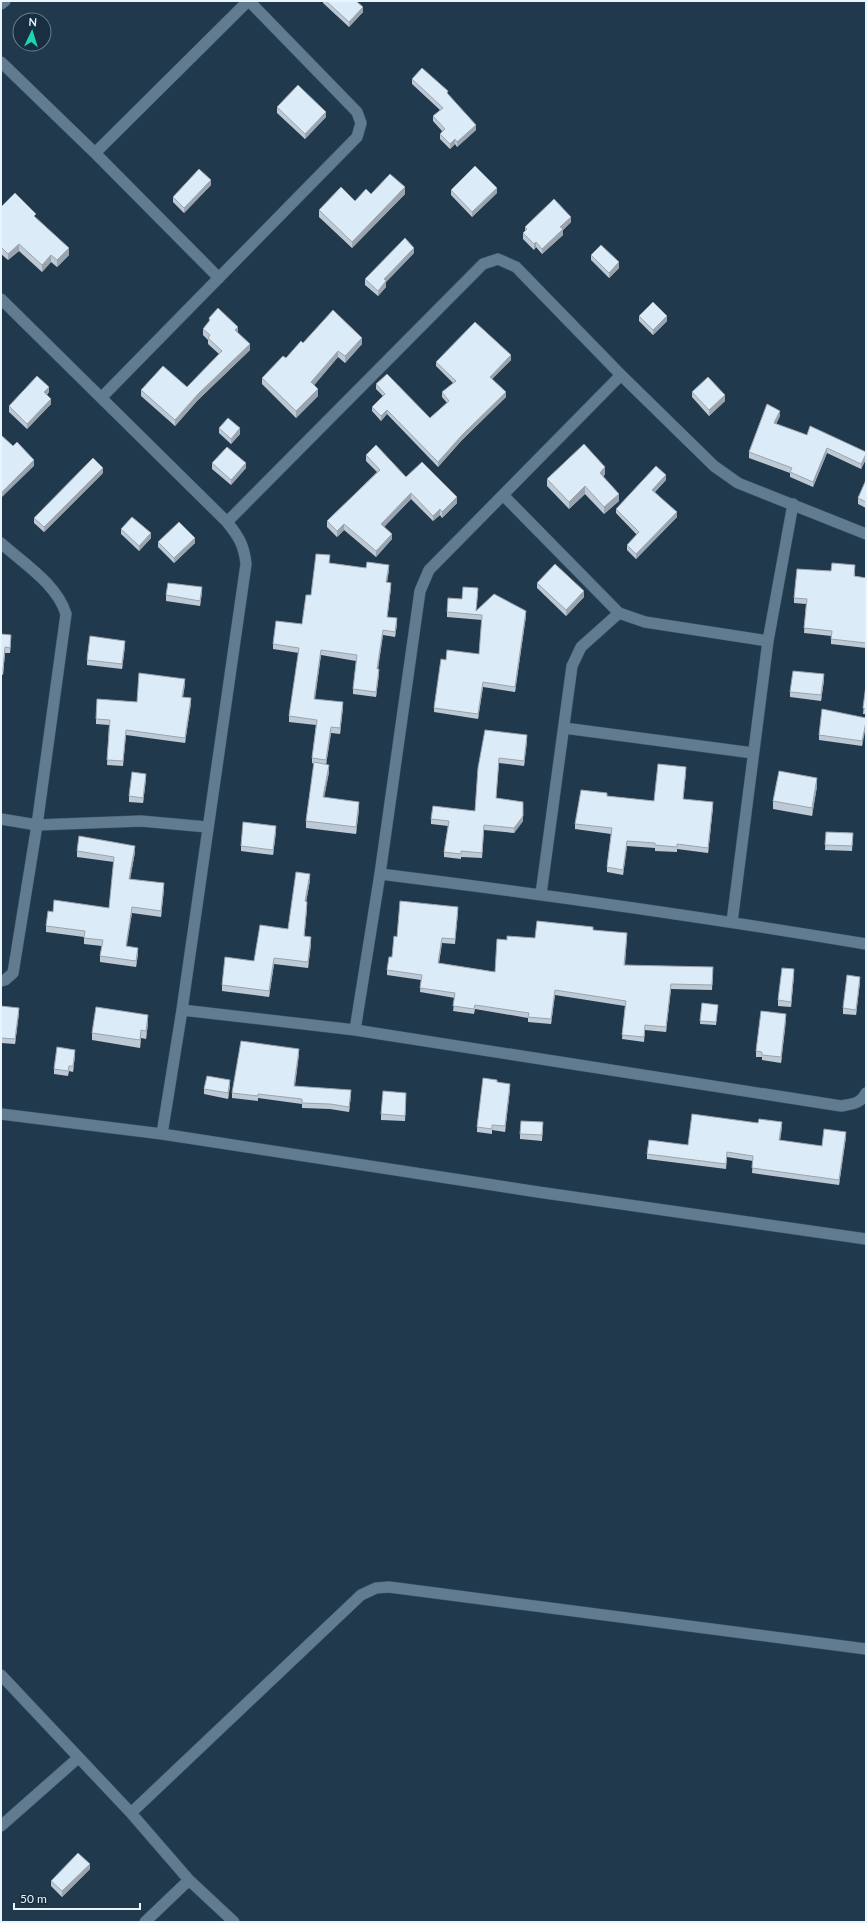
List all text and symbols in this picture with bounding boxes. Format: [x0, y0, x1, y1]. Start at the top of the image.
north arrow [12, 12, 52, 52]
text: N [28, 15, 37, 28]
scale bar [14, 1885, 140, 1911]
text: 50 m [20, 1891, 47, 1906]

